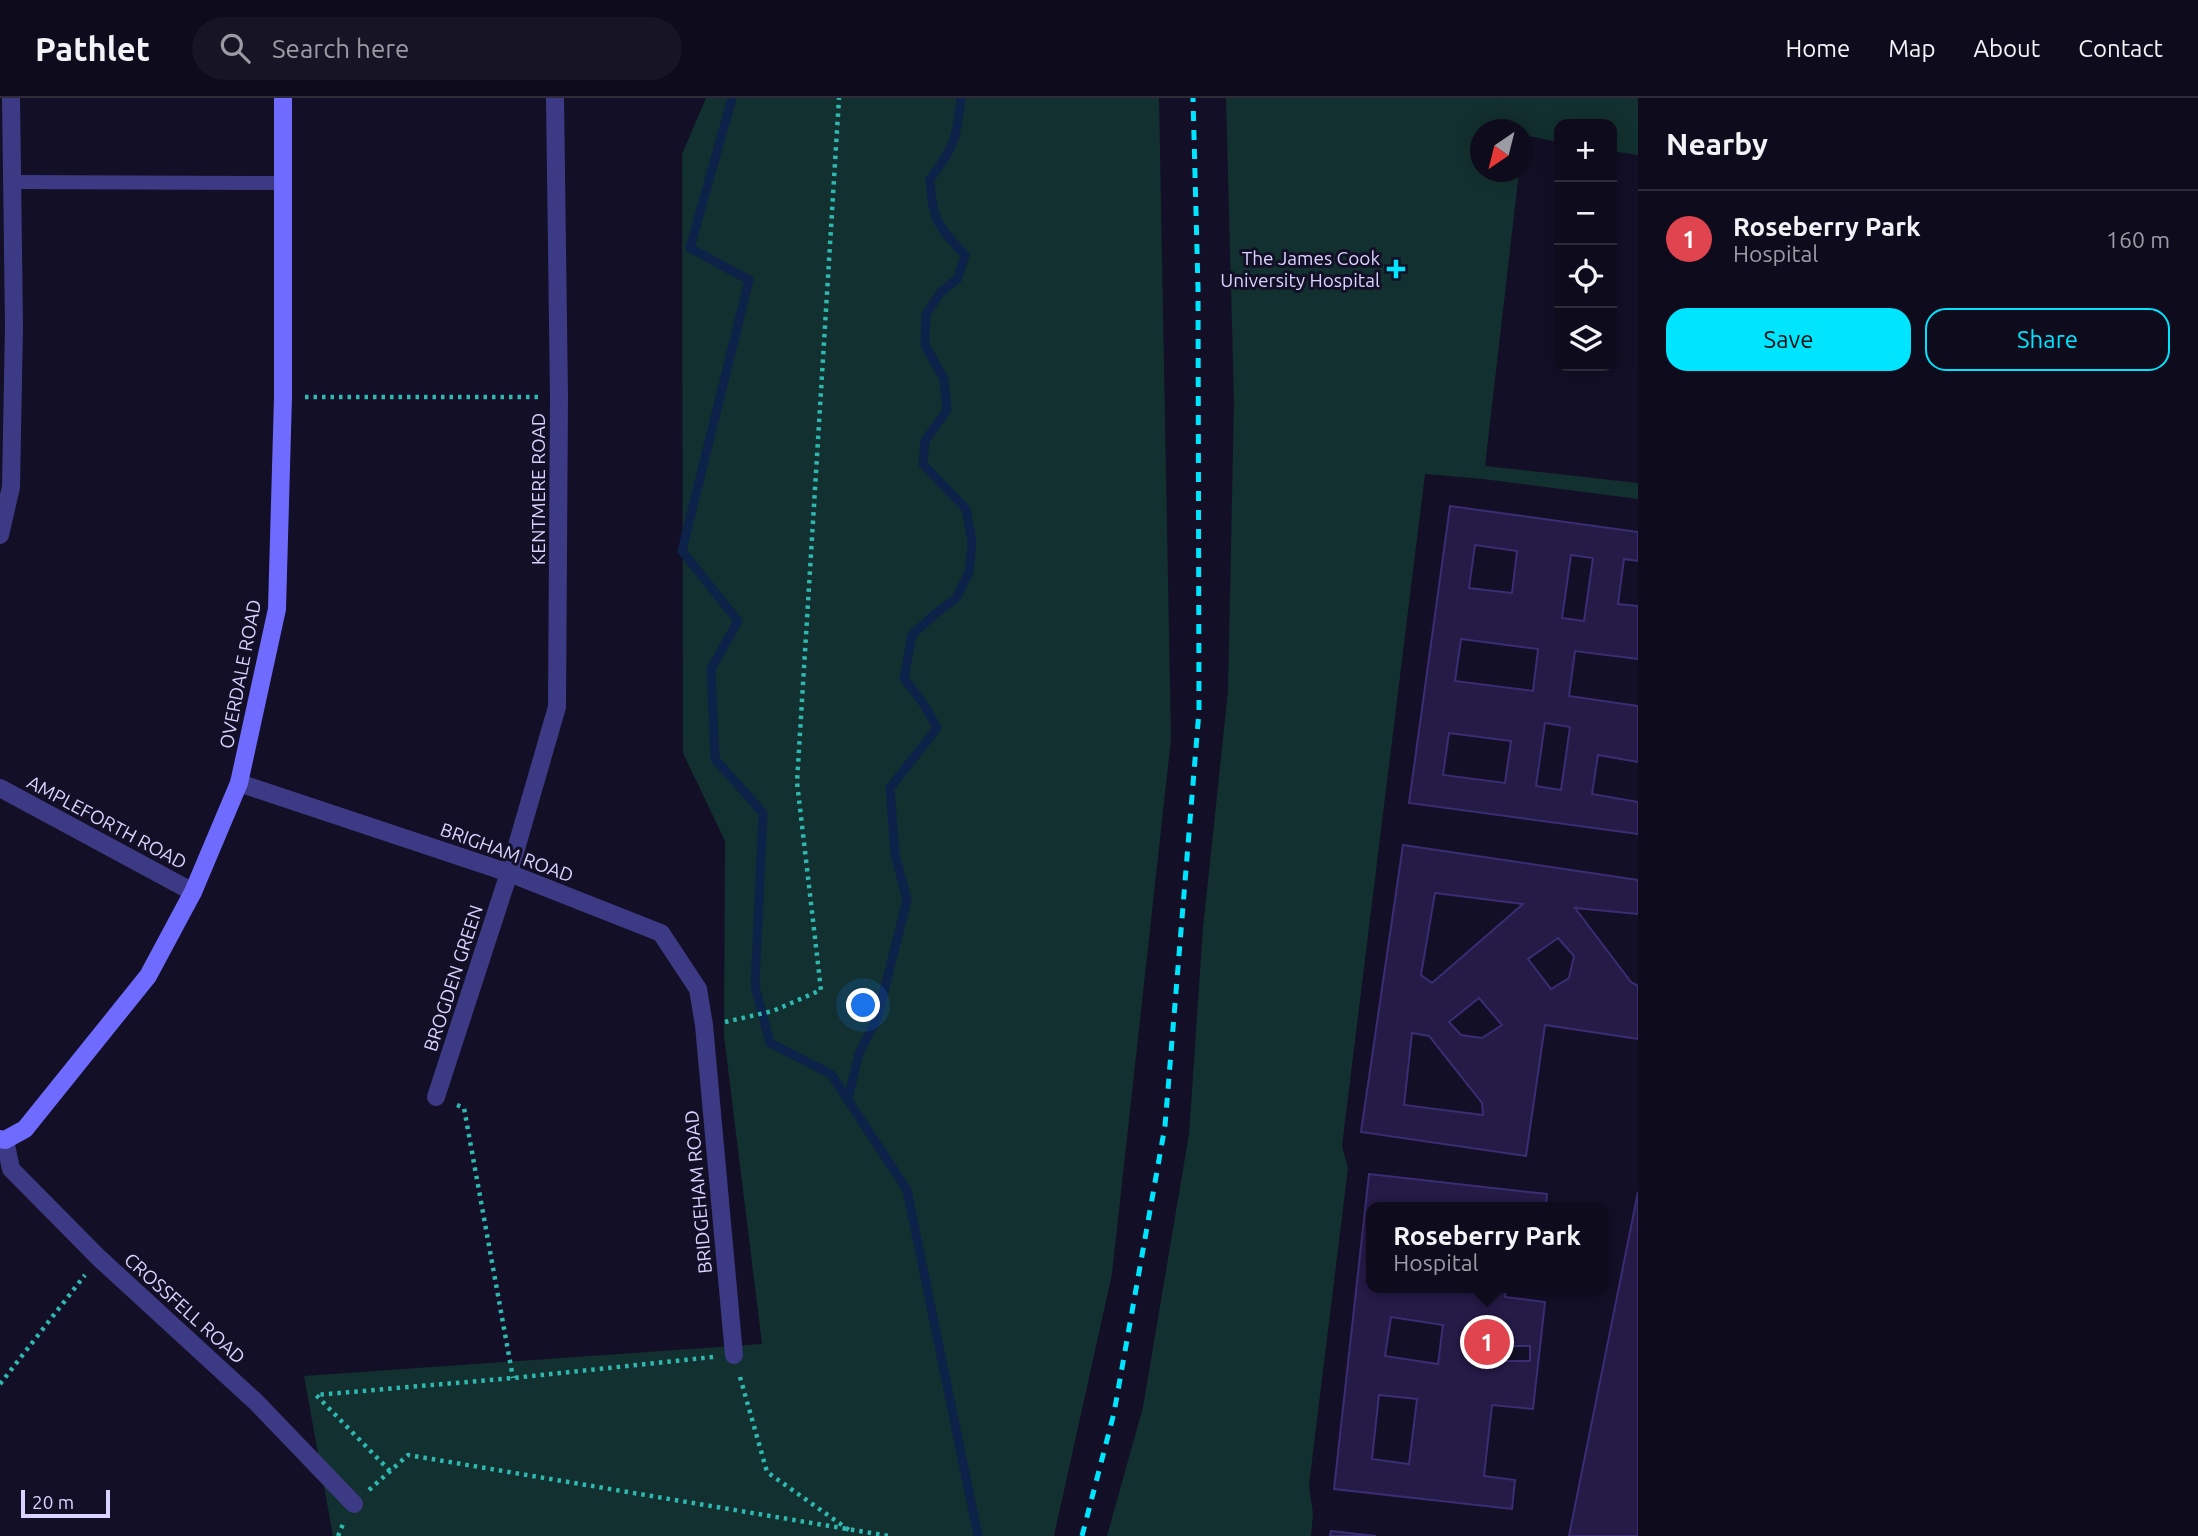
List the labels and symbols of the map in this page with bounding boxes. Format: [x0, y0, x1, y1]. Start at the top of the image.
north arrow [1470, 119, 1533, 182]
place label: The James Cook University Hospital [1220, 247, 1380, 291]
marker: The James Cook University Hospital [1386, 259, 1406, 279]
street label: KENTMERE ROAD [527, 413, 549, 565]
street label: OVERDALE ROAD [215, 598, 265, 750]
street label: AMPLEFORTH ROAD [24, 771, 190, 873]
street label: BRIGHAM ROAD [437, 818, 577, 886]
street label: BROGDEN GREEN [419, 902, 487, 1054]
your location [846, 988, 880, 1022]
street label: BRIDGEHAM ROAD [680, 1109, 716, 1275]
street label: CROSSFELL ROAD [120, 1248, 250, 1368]
pin: 1 [1464, 1316, 1510, 1368]
scale bar [21, 1487, 110, 1519]

